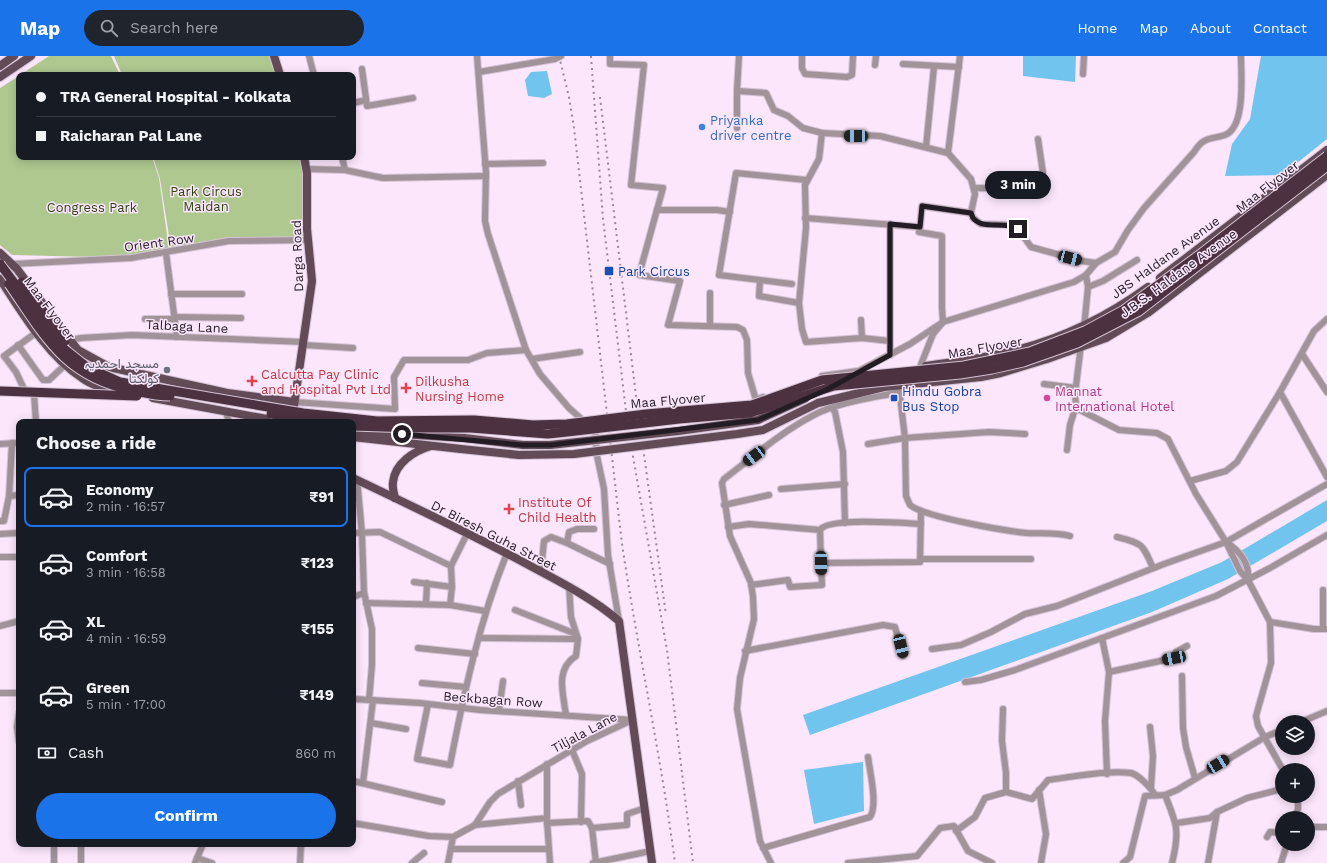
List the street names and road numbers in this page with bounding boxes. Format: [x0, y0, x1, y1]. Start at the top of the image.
street label: Maa Flyover [1233, 157, 1302, 216]
street label: JBS Haldane Avenue [1108, 213, 1222, 302]
street label: Darga Road [289, 220, 306, 292]
street label: J.B.S. Haldane Avenue [1117, 226, 1240, 321]
street label: Orient Row [123, 230, 195, 255]
street label: Maa Flyover [21, 274, 78, 343]
street label: Talbaga Lane [145, 317, 229, 336]
street label: Maa Flyover [947, 334, 1024, 361]
street label: Maa Flyover [630, 390, 706, 411]
street label: Dr Biresh Guha Street [429, 497, 559, 574]
street label: Beckbagan Row [443, 689, 543, 710]
street label: Tiljala Lane [549, 709, 620, 756]

